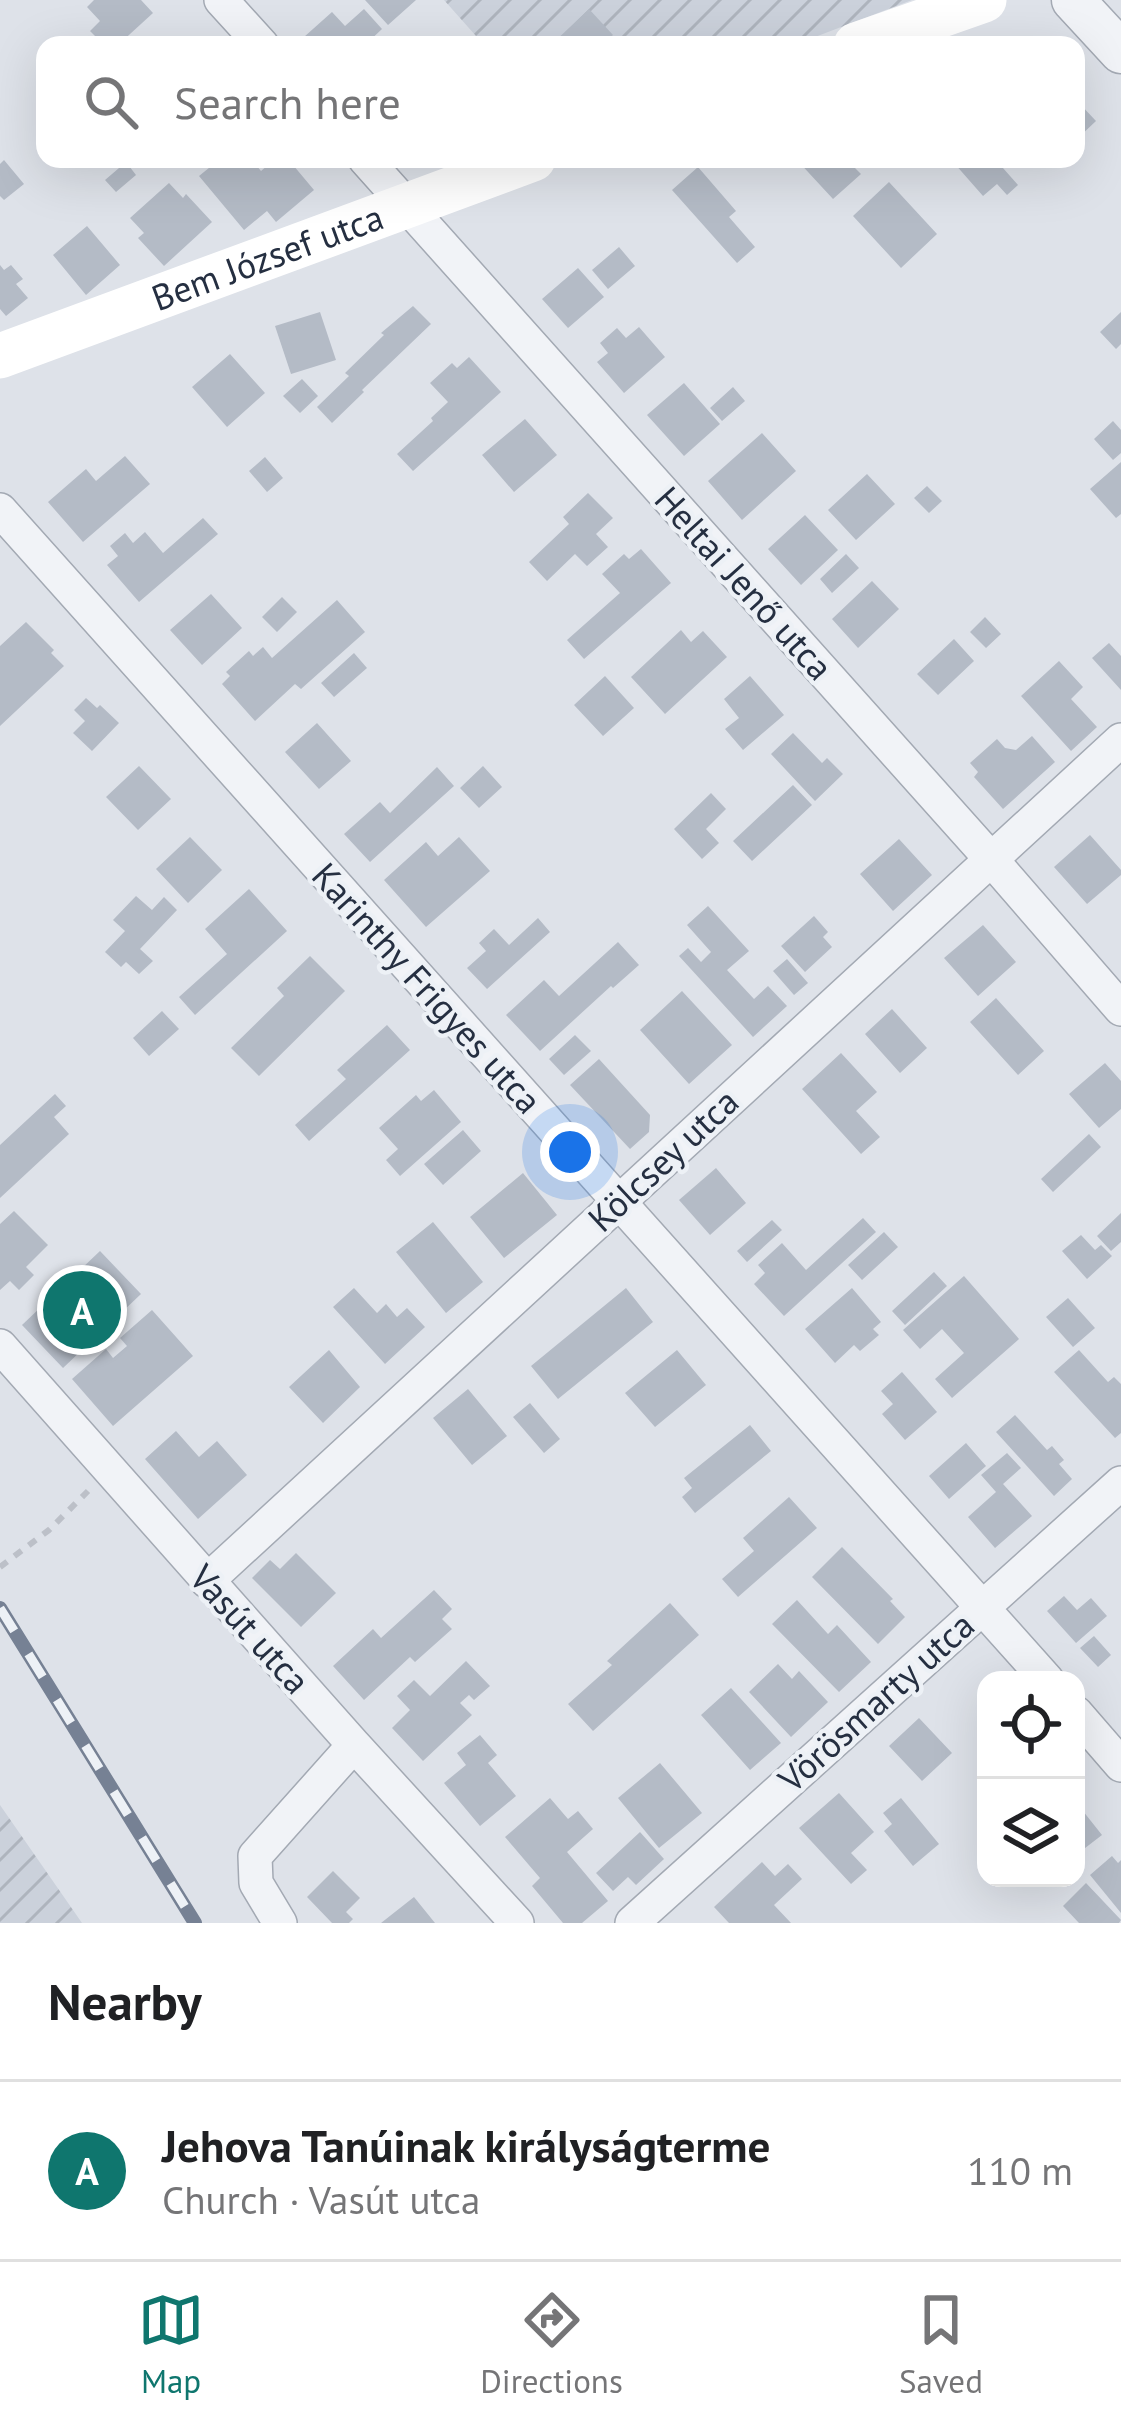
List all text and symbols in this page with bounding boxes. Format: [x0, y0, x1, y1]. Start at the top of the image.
search box [36, 36, 1085, 168]
icon: search [78, 69, 144, 135]
text: Search here [174, 73, 401, 131]
street label: Bem József utca [145, 192, 389, 321]
street label: Heltai Jenő utca [645, 476, 844, 689]
street label: Karinthy Frigyes utca [302, 852, 553, 1123]
street label: Kölcsey utca [577, 1078, 748, 1241]
your location [540, 1122, 600, 1182]
pin: A [43, 1265, 121, 1355]
street label: Vasút utca [179, 1553, 321, 1703]
street label: Vörösmarty utca [767, 1601, 983, 1803]
map controls [977, 1671, 1085, 1887]
button: locate [977, 1671, 1085, 1779]
button: layers [977, 1779, 1085, 1887]
text: Nearby [48, 1968, 202, 2034]
text: Jehova Tanúinak királyságterme [162, 2116, 770, 2174]
text: A [75, 2145, 99, 2196]
text: 110 m [967, 2145, 1073, 2196]
text: Church · Vasút utca [162, 2174, 480, 2225]
tab: Map [138, 2287, 204, 2402]
tab: Directions [480, 2287, 623, 2402]
tab: Saved [899, 2287, 983, 2402]

